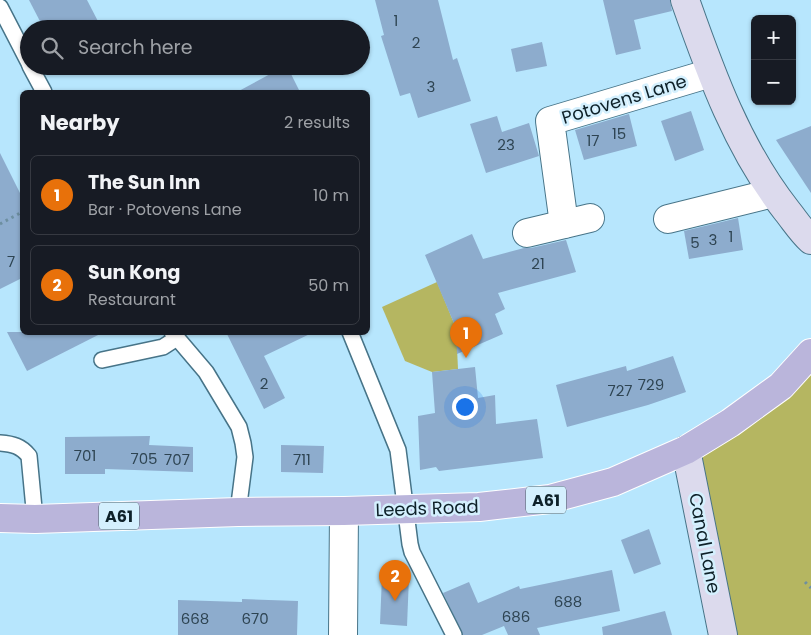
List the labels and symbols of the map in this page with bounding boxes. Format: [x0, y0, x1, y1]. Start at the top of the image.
house number: 1 [394, 10, 398, 31]
house number: 2 [412, 32, 420, 53]
street label: Potovens Lane [558, 68, 690, 130]
house number: 3 [427, 76, 435, 97]
house number: 15 [612, 123, 626, 144]
house number: 17 [587, 130, 600, 151]
house number: 23 [497, 134, 515, 155]
house number: 1 [729, 226, 733, 247]
house number: 3 [709, 229, 717, 250]
house number: 5 [690, 232, 700, 253]
house number: 7 [7, 251, 15, 272]
house number: 21 [531, 253, 545, 274]
pin: 1 [450, 317, 482, 358]
house number: 2 [260, 373, 268, 394]
house number: 729 [638, 374, 664, 395]
house number: 727 [607, 380, 633, 401]
your location [452, 394, 478, 420]
house number: 701 [74, 445, 96, 466]
house number: 705 [130, 448, 158, 469]
house number: 707 [164, 449, 190, 470]
house number: 711 [293, 449, 311, 470]
road number: A61 [526, 486, 566, 514]
street label: Canal Lane [683, 491, 727, 595]
street label: Leeds Road [375, 494, 479, 522]
road number: A61 [99, 502, 139, 530]
pin: 2 [379, 560, 411, 601]
house number: 688 [554, 591, 582, 612]
house number: 686 [502, 606, 530, 627]
house number: 668 [181, 608, 209, 629]
house number: 670 [241, 608, 269, 629]

